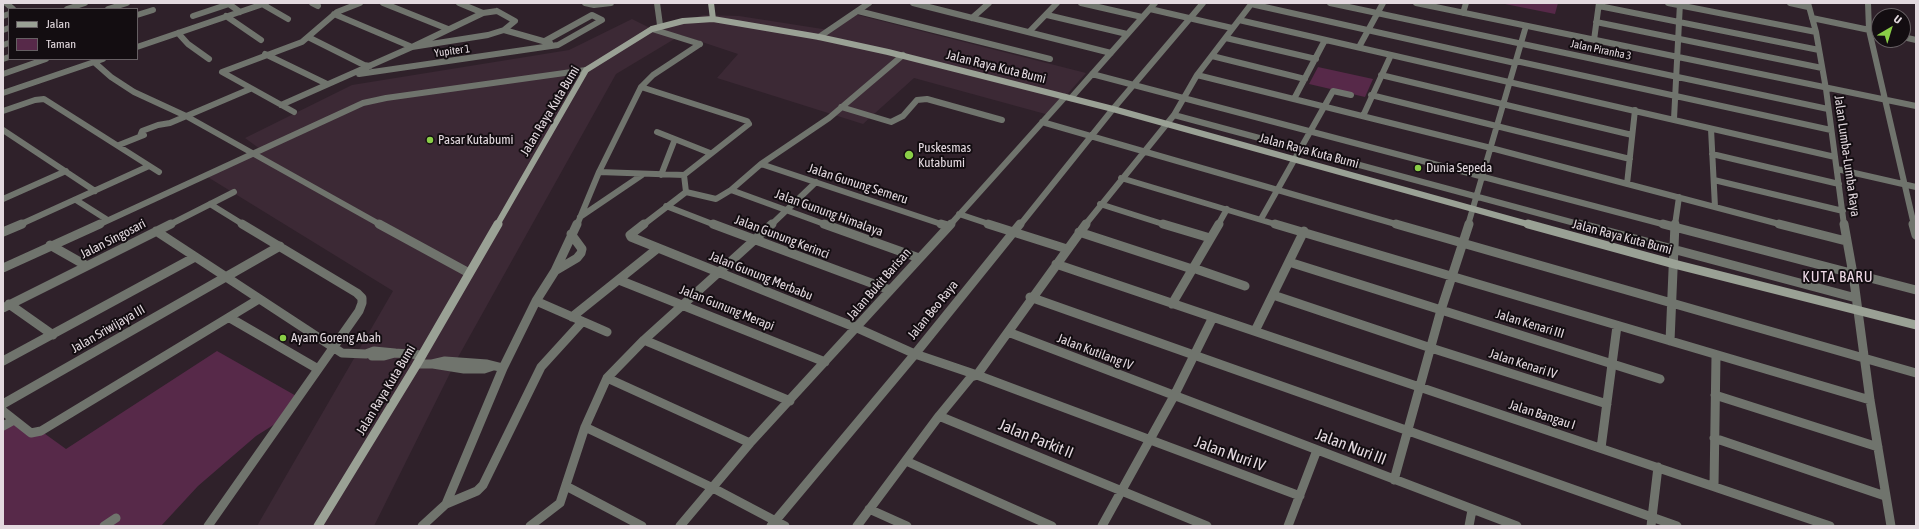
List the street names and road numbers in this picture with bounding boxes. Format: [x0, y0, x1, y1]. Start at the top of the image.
street label: Jalan Piranha 3 [1569, 37, 1633, 63]
street label: Yupiter 1 [433, 42, 471, 60]
street label: Jalan Raya Kuta Bumi [945, 47, 1047, 87]
street label: Jalan Raya Kuta Bumi [517, 63, 583, 159]
street label: Jalan Lumba-Lumba Raya [1831, 94, 1863, 218]
street label: Jalan Raya Kuta Bumi [1258, 130, 1360, 172]
street label: Jalan Gunung Semeru [806, 161, 910, 207]
street label: Jalan Gunung Himalaya [773, 186, 885, 240]
street label: Jalan Gunung Kerinci [732, 212, 832, 262]
street label: Jalan Singosari [78, 216, 148, 262]
street label: Jalan Raya Kuta Bumi [1571, 216, 1673, 258]
street label: Jalan Bukit Barisan [844, 245, 914, 323]
street label: Jalan Gunung Merbabu [707, 248, 815, 304]
street label: Jalan Beo Raya [904, 277, 962, 343]
street label: Jalan Gunung Merapi [677, 282, 777, 334]
street label: Jalan Sriwijaya III [68, 302, 148, 356]
street label: Jalan Kenari III [1494, 306, 1566, 342]
street label: Jalan Kutilang IV [1055, 330, 1135, 374]
street label: Jalan Raya Kuta Bumi [353, 342, 419, 438]
street label: Jalan Kenari IV [1487, 346, 1559, 382]
street label: Jalan Bangau I [1507, 397, 1577, 433]
street label: Jalan Parkit II [996, 415, 1076, 463]
street label: Jalan Nuri III [1313, 425, 1389, 469]
street label: Jalan Nuri IV [1192, 432, 1268, 476]

